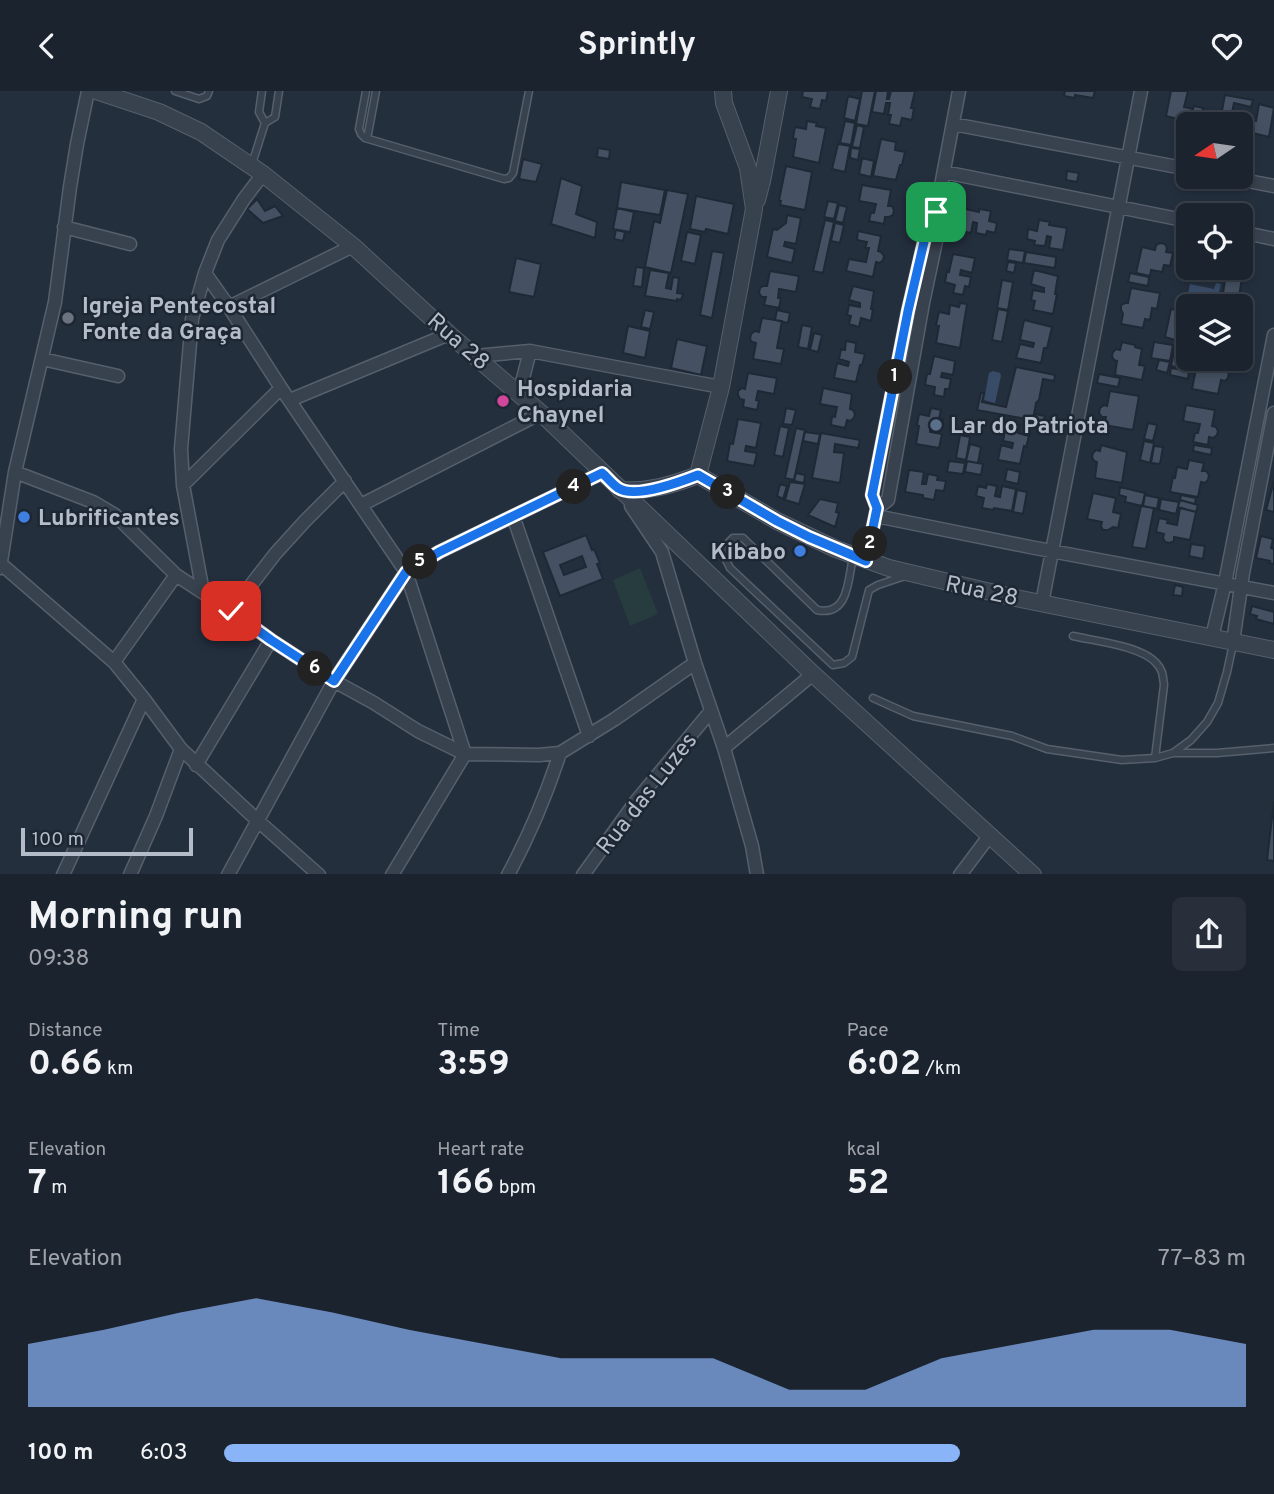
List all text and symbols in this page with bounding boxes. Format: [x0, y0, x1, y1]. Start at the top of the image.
text: Sprintly [578, 26, 696, 66]
icon: back [28, 27, 66, 65]
icon: heart [1208, 27, 1246, 65]
north arrow [1176, 112, 1253, 189]
map controls [1176, 112, 1253, 371]
pin [906, 182, 966, 242]
icon: arrive [917, 193, 955, 231]
button: locate [1176, 203, 1253, 280]
place label: Igreja Pentecostal Fonte da Graça [82, 293, 276, 348]
button: layers [1176, 294, 1253, 371]
street label: Rua 28 [420, 308, 495, 378]
marker: Igreja Pentecostal Fonte da Graça [60, 310, 76, 326]
pin: 1 [878, 359, 912, 395]
text: 1 [891, 364, 898, 388]
place label: Hospidaria Chaynel [517, 376, 633, 431]
marker: Hospidaria Chaynel [495, 393, 511, 409]
place label: Lar do Patriota [950, 413, 1109, 442]
marker: Lar do Patriota [928, 417, 944, 433]
pin: 4 [556, 469, 592, 505]
text: 4 [567, 474, 580, 498]
pin: 3 [710, 475, 746, 509]
text: 3 [722, 479, 733, 503]
place label: Lubrificantes [38, 505, 180, 534]
marker: Lubrificantes [16, 509, 32, 525]
pin: 2 [852, 526, 888, 561]
text: 2 [864, 531, 875, 555]
place label: Kibabo [711, 539, 786, 568]
marker: Kibabo [792, 543, 808, 559]
pin: 5 [402, 545, 438, 580]
text: 5 [414, 549, 425, 573]
street label: Rua 28 [942, 571, 1021, 614]
pin [201, 581, 261, 641]
icon: check [212, 592, 250, 630]
pin: 6 [298, 651, 332, 687]
text: 6 [309, 656, 320, 680]
street label: Rua das Luzes [591, 728, 705, 861]
scale bar [21, 825, 192, 857]
text: 100 m [32, 828, 84, 852]
text: Morning run [28, 894, 244, 943]
button: share [1172, 897, 1246, 971]
text: 09:38 [28, 945, 90, 974]
text: Distance [28, 1019, 103, 1043]
text: Time [437, 1019, 480, 1043]
text: Pace [847, 1019, 888, 1043]
text: 0.66 [28, 1043, 103, 1087]
text: 3:59 [437, 1043, 510, 1087]
text: 6:02 [847, 1043, 921, 1087]
text: km [103, 1057, 133, 1081]
text: /km [921, 1057, 961, 1081]
text: Elevation [28, 1138, 106, 1162]
text: Heart rate [437, 1138, 524, 1162]
text: kcal [847, 1138, 880, 1162]
text: 7 [28, 1162, 47, 1206]
text: 166 [437, 1162, 494, 1206]
text: 52 [847, 1162, 889, 1206]
text: m [47, 1176, 67, 1200]
text: bpm [494, 1176, 536, 1200]
text: Elevation [28, 1245, 123, 1274]
text: 77–83 m [1158, 1245, 1246, 1274]
text: 100 m [28, 1439, 93, 1468]
text: 6:03 [140, 1439, 188, 1468]

